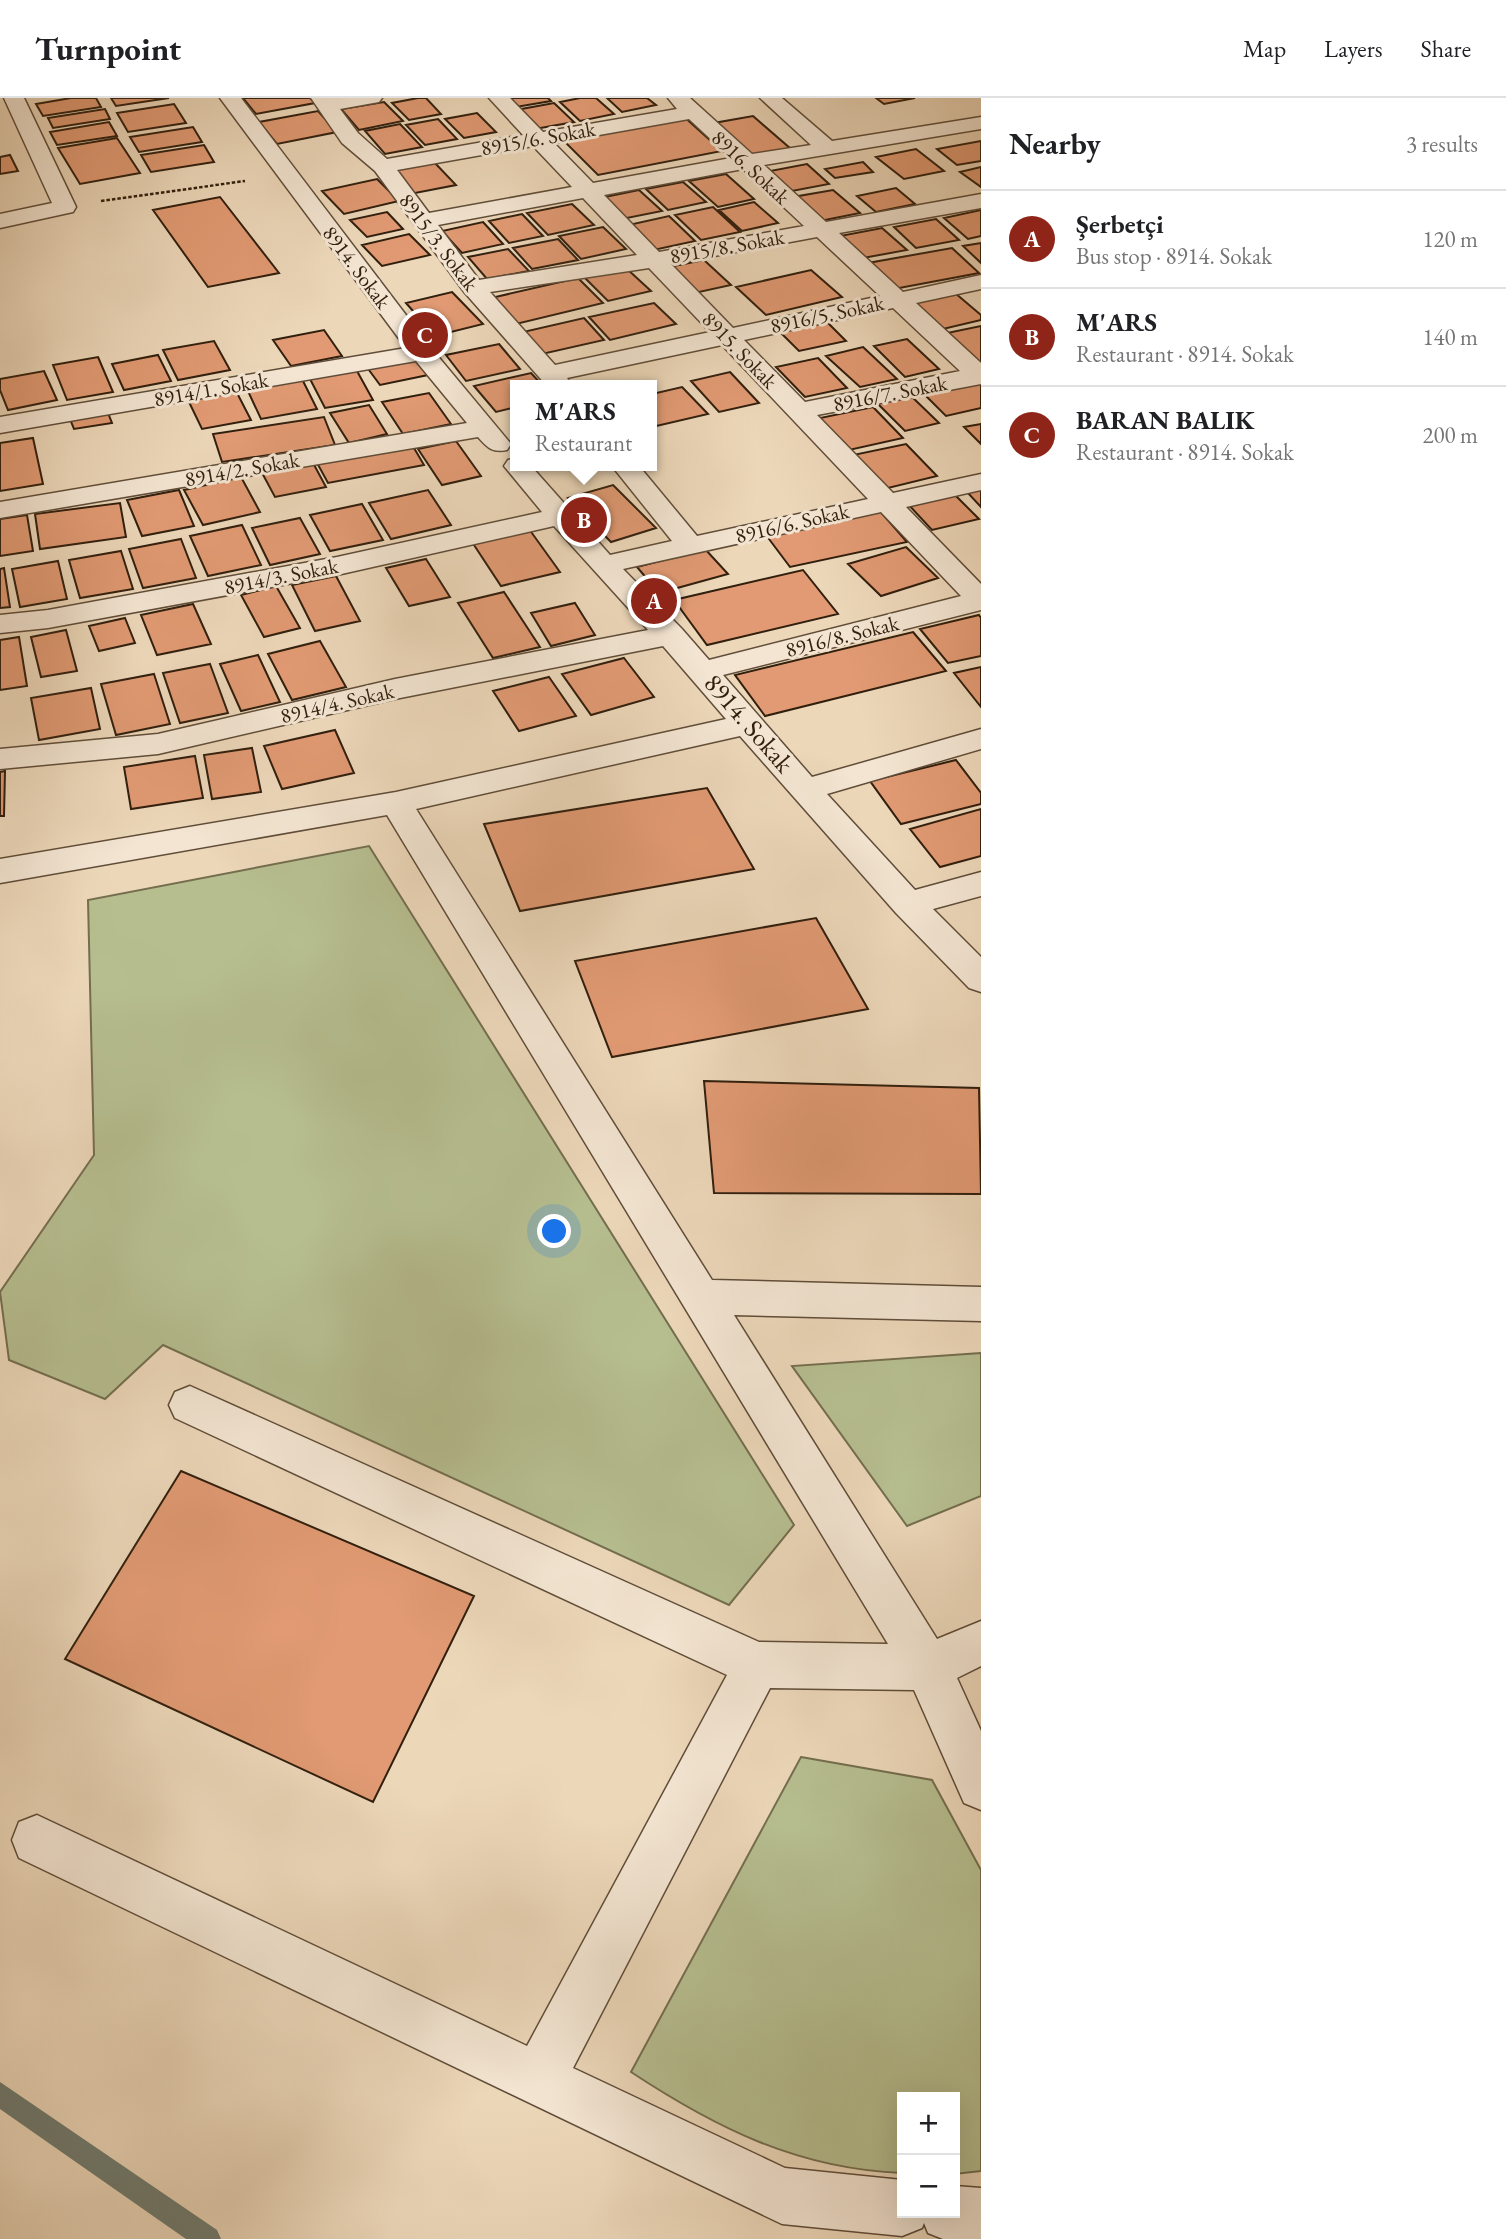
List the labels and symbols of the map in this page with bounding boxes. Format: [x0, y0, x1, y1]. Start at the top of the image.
street label: 8915/6. Sokak [479, 114, 598, 161]
street label: 8916. Sokak [706, 124, 797, 211]
street label: 8915/3. Sokak [393, 188, 485, 297]
street label: 8914. Sokak [317, 220, 398, 315]
street label: 8915/8. Sokak [668, 222, 787, 269]
street label: 8916/5. Sokak [768, 289, 888, 339]
street label: 8915. Sokak [697, 306, 784, 395]
pin: C [402, 309, 448, 361]
street label: 8914/1. Sokak [152, 365, 271, 412]
street label: 8916/7. Sokak [831, 368, 951, 417]
street label: 8914/2. Sokak [183, 445, 302, 492]
pin: B [561, 494, 607, 546]
street label: 8916/6. Sokak [733, 497, 853, 549]
street label: 8914/3. Sokak [222, 551, 342, 600]
pin: A [631, 575, 677, 627]
street label: 8916/8. Sokak [783, 609, 903, 663]
street label: 8914. Sokak [697, 666, 802, 780]
street label: 8914/4. Sokak [278, 677, 398, 729]
your location [537, 1214, 571, 1248]

